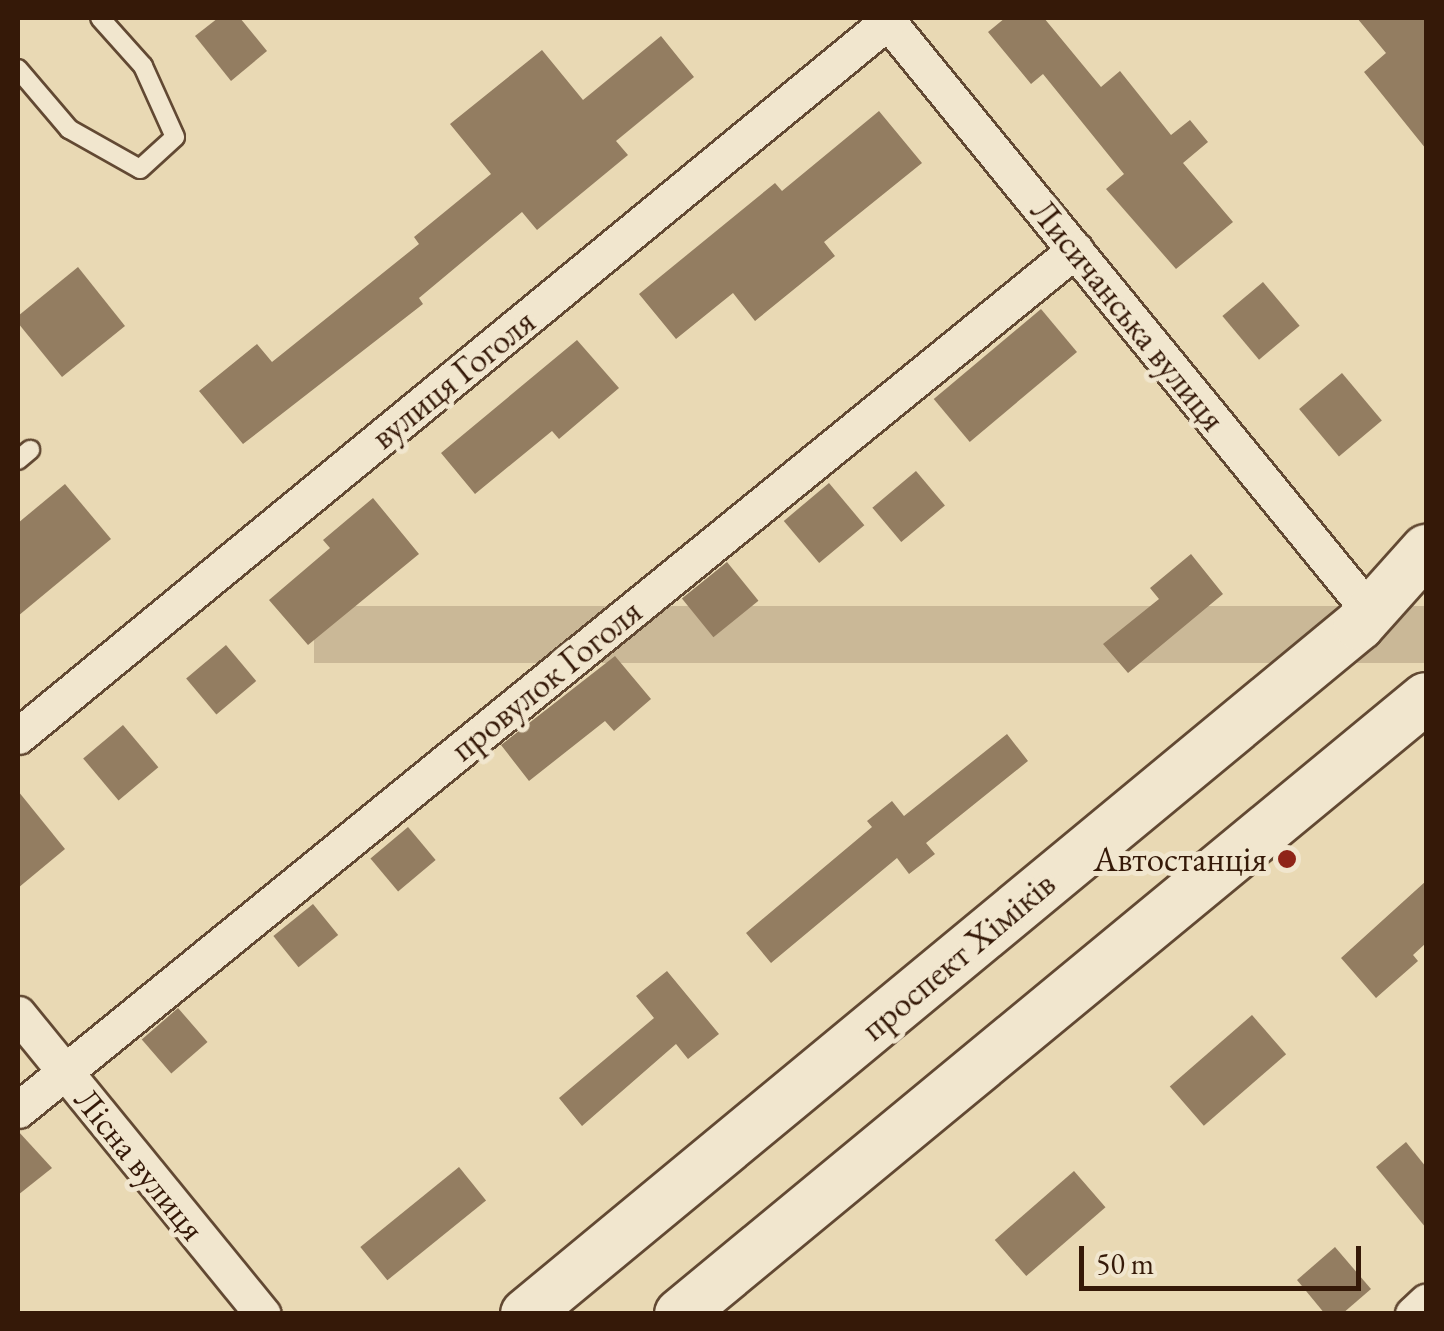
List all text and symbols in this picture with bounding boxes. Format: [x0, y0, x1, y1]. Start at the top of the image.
street label: Лисичанська вулиця [1022, 191, 1234, 439]
street label: вулиця Гоголя [363, 300, 543, 458]
street label: провулок Гоголя [442, 590, 650, 770]
place label: Автостанція [1093, 838, 1267, 880]
marker: Автостанція [1276, 848, 1298, 870]
street label: проспект Хіміків [853, 863, 1063, 1049]
street label: Лісна вулиця [66, 1079, 214, 1249]
scale bar [1084, 1226, 1366, 1288]
text: 50 m [1096, 1244, 1154, 1283]

